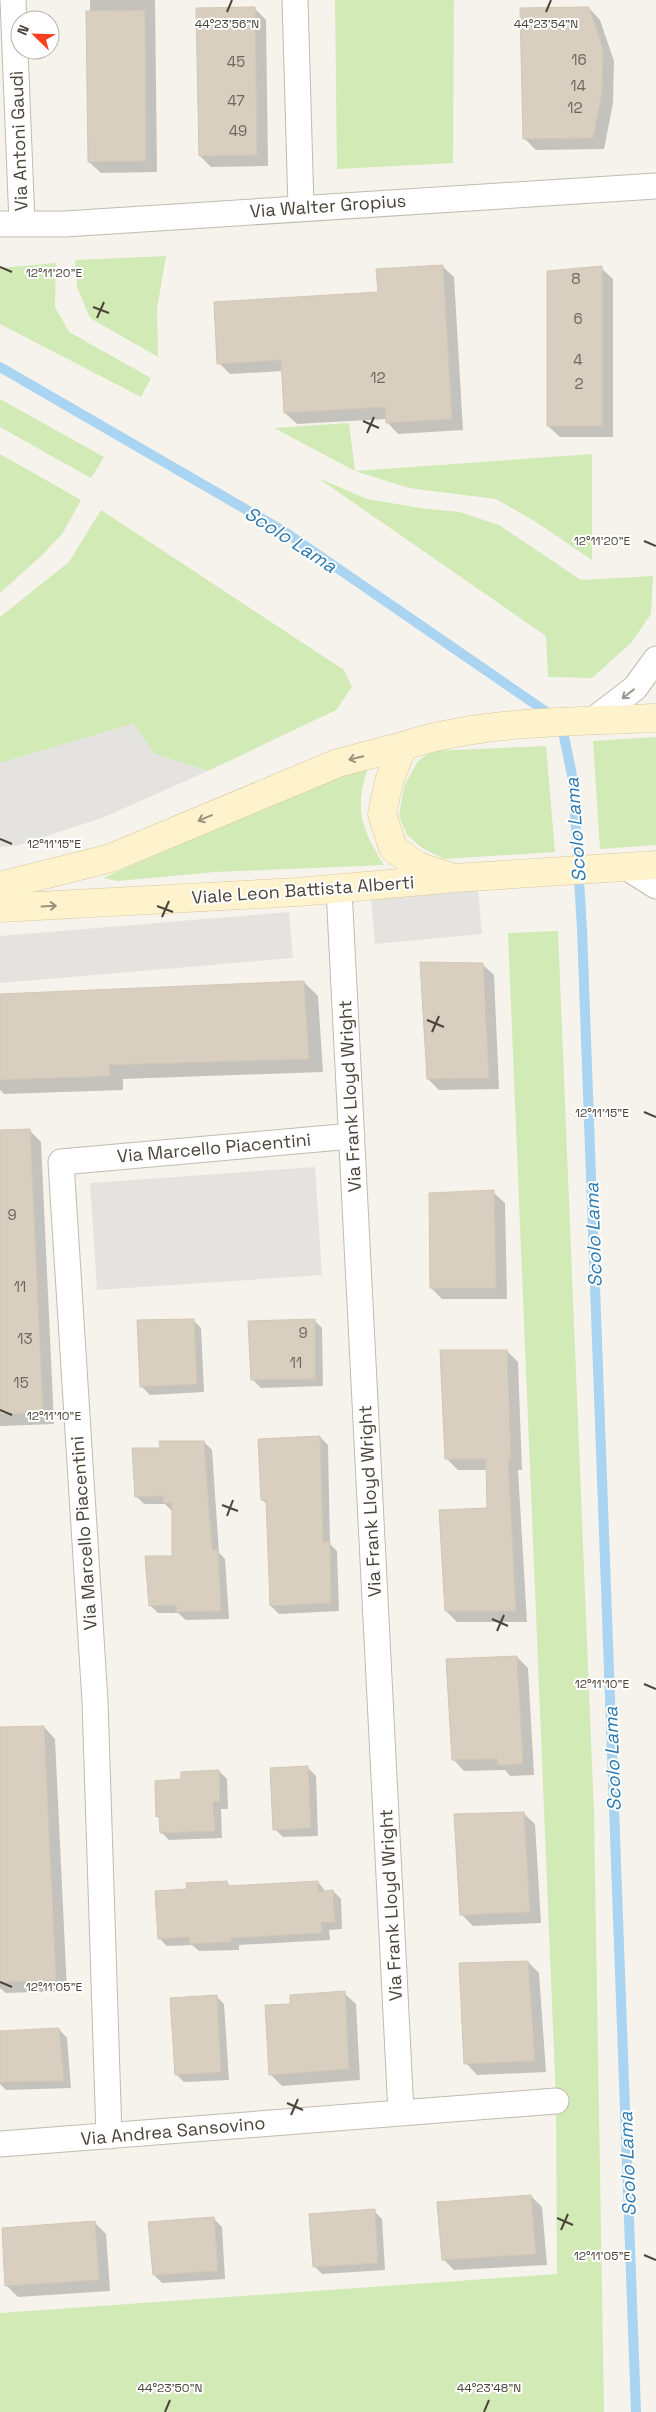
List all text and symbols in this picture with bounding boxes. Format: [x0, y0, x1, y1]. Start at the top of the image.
north arrow [10, 10, 60, 60]
text: 44°23'56"N [195, 16, 259, 32]
text: 44°23'54"N [514, 16, 578, 32]
text: N [13, 22, 33, 38]
house number: 16 [571, 50, 587, 69]
house number: 45 [227, 52, 245, 71]
street label: Via Antoni Gaudì [5, 70, 32, 212]
house number: 14 [570, 76, 586, 95]
house number: 47 [227, 91, 245, 110]
house number: 12 [567, 98, 583, 117]
house number: 49 [229, 121, 247, 140]
street label: Via Walter Gropius [249, 189, 407, 222]
text: 12°11'20"E [26, 265, 83, 281]
house number: 8 [571, 269, 581, 288]
house number: 6 [573, 309, 583, 328]
house number: 4 [573, 350, 583, 369]
house number: 12 [370, 368, 386, 387]
house number: 2 [574, 374, 584, 393]
water label: Scolo Lama [240, 500, 341, 578]
text: 12°11'20"E [574, 533, 631, 549]
one-way arrow [622, 688, 635, 699]
one-way arrow [349, 754, 365, 764]
water label: Scolo Lama [559, 777, 592, 883]
one-way arrow [198, 814, 213, 824]
text: 12°11'15"E [27, 836, 81, 852]
street label: Viale Leon Battista Alberti [191, 870, 415, 909]
one-way arrow [40, 901, 56, 910]
street label: Via Frank Lloyd Wright [333, 999, 366, 1193]
text: 12°11'15"E [575, 1105, 629, 1121]
street label: Via Marcello Piacentini [116, 1128, 312, 1167]
water label: Scolo Lama [579, 1182, 608, 1288]
house number: 9 [7, 1205, 17, 1224]
house number: 11 [14, 1277, 26, 1296]
house number: 9 [298, 1323, 308, 1342]
house number: 13 [17, 1329, 33, 1348]
house number: 11 [290, 1353, 302, 1372]
house number: 15 [13, 1373, 29, 1392]
street label: Via Frank Lloyd Wright [353, 1404, 386, 1598]
text: 12°11'10"E [27, 1408, 81, 1424]
street label: Via Marcello Piacentini [65, 1435, 102, 1631]
text: 12°11'10"E [575, 1676, 629, 1692]
water label: Scolo Lama [598, 1706, 627, 1812]
street label: Via Frank Lloyd Wright [374, 1808, 407, 2002]
text: 12°11'05"E [26, 1979, 83, 1995]
street label: Via Andrea Sansovino [80, 2111, 266, 2150]
water label: Scolo Lama [613, 2111, 642, 2217]
text: 12°11'05"E [574, 2248, 631, 2264]
text: 44°23'50"N [138, 2380, 202, 2396]
text: 44°23'48"N [457, 2380, 521, 2396]

